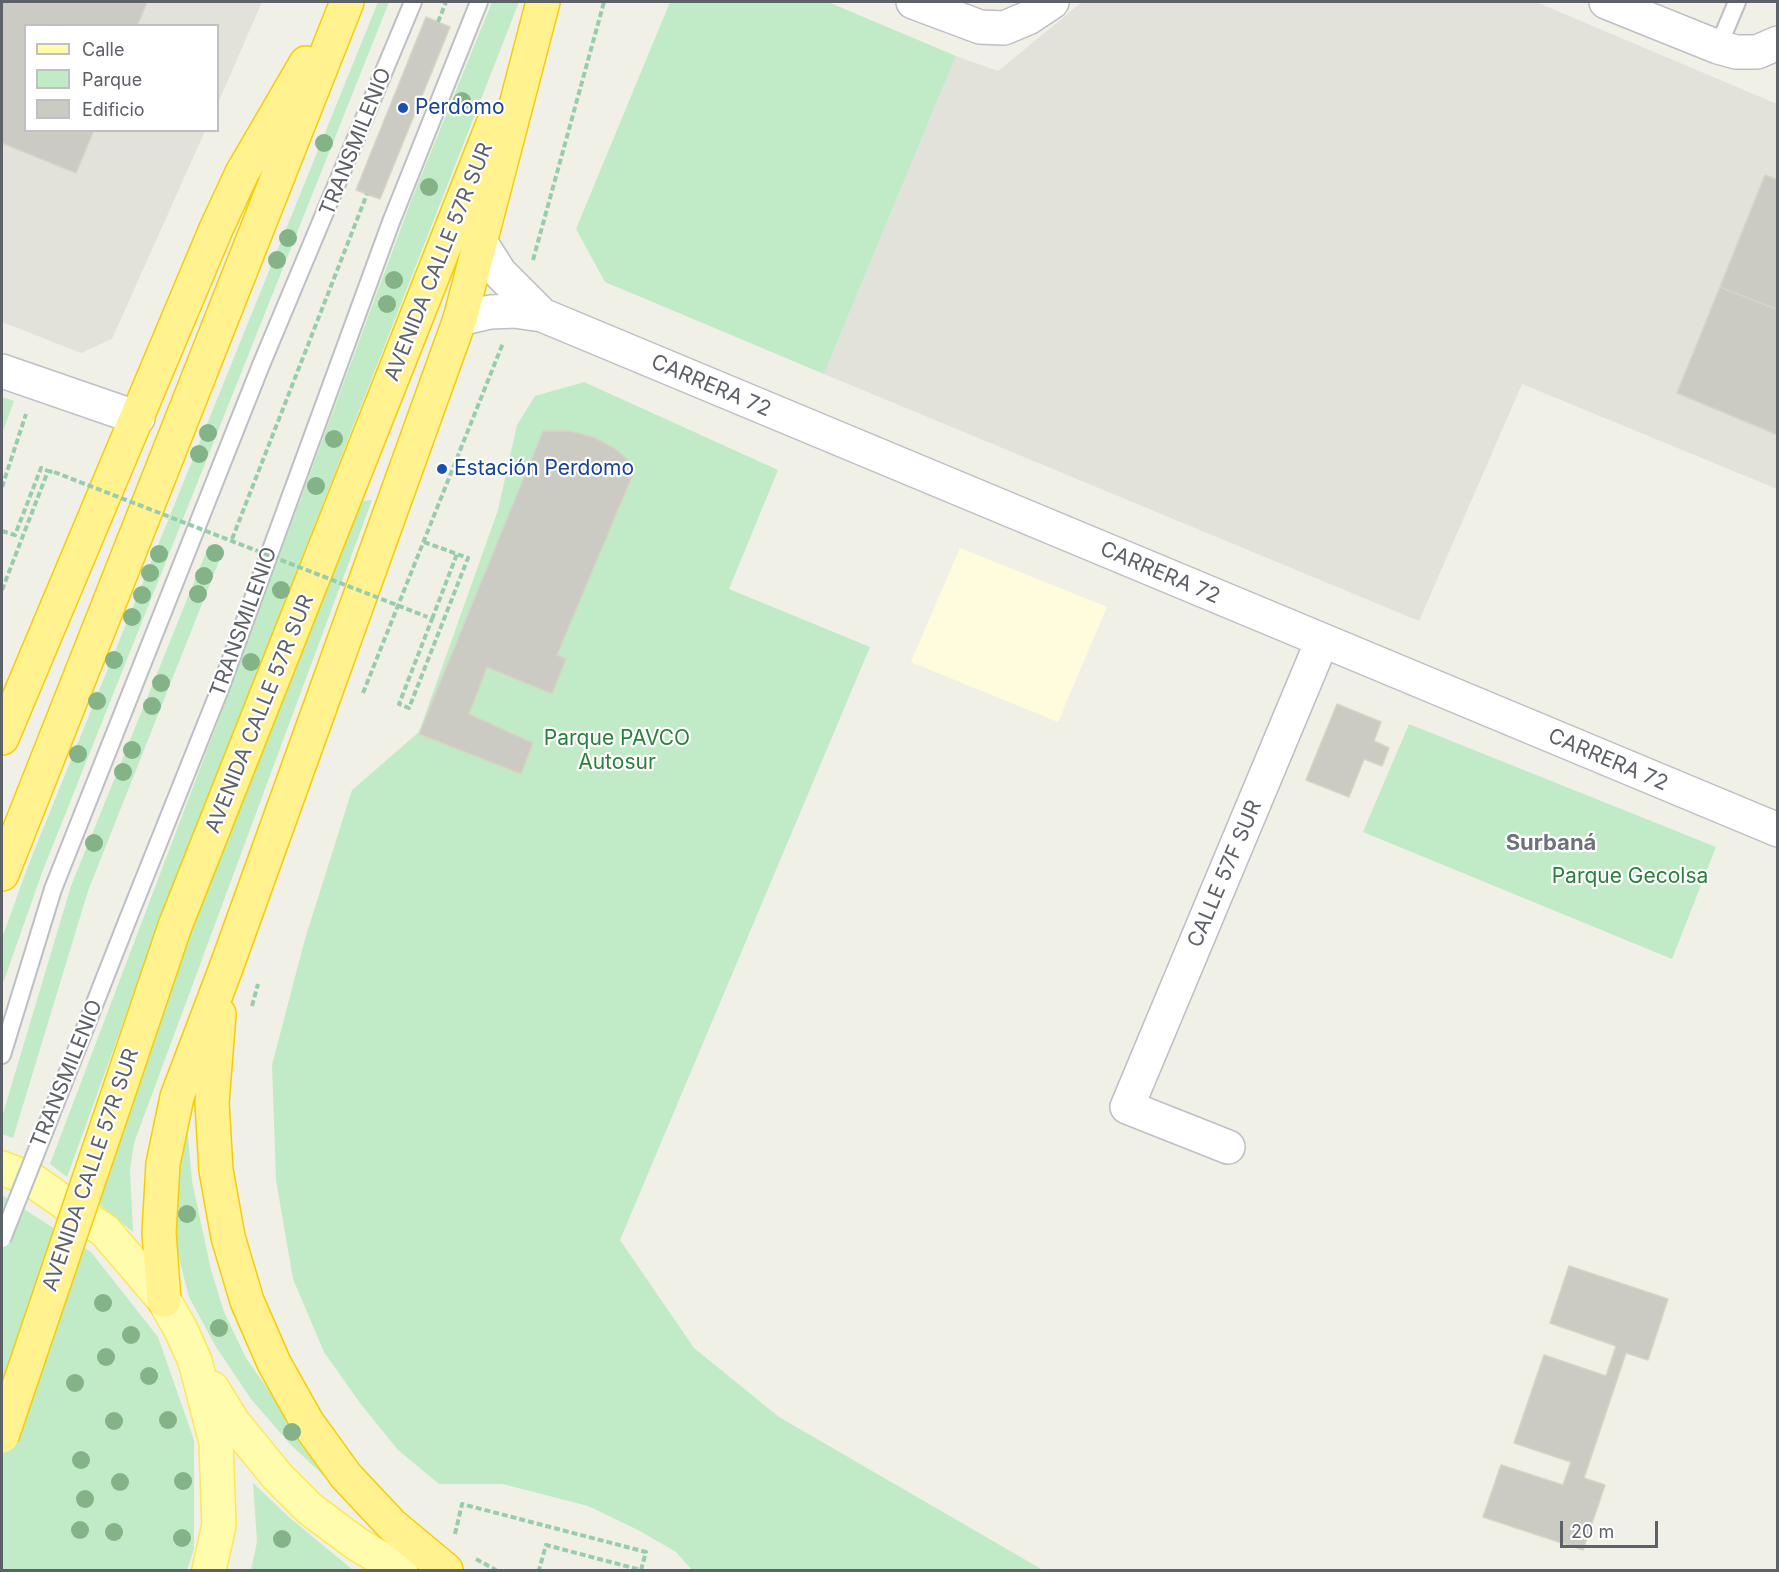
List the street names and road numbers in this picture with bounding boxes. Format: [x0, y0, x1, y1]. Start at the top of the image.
street label: TRANSMILENIO [315, 64, 397, 220]
street label: AVENIDA CALLE 57R SUR [380, 139, 498, 385]
street label: CARRERA 72 [647, 349, 775, 423]
street label: CARRERA 72 [1096, 536, 1224, 610]
street label: TRANSMILENIO [205, 544, 283, 700]
street label: AVENIDA CALLE 57R SUR [201, 591, 319, 837]
street label: CARRERA 72 [1544, 723, 1672, 797]
street label: CALLE 57F SUR [1183, 797, 1267, 951]
street label: TRANSMILENIO [26, 996, 108, 1152]
street label: AVENIDA CALLE 57R SUR [38, 1045, 144, 1295]

